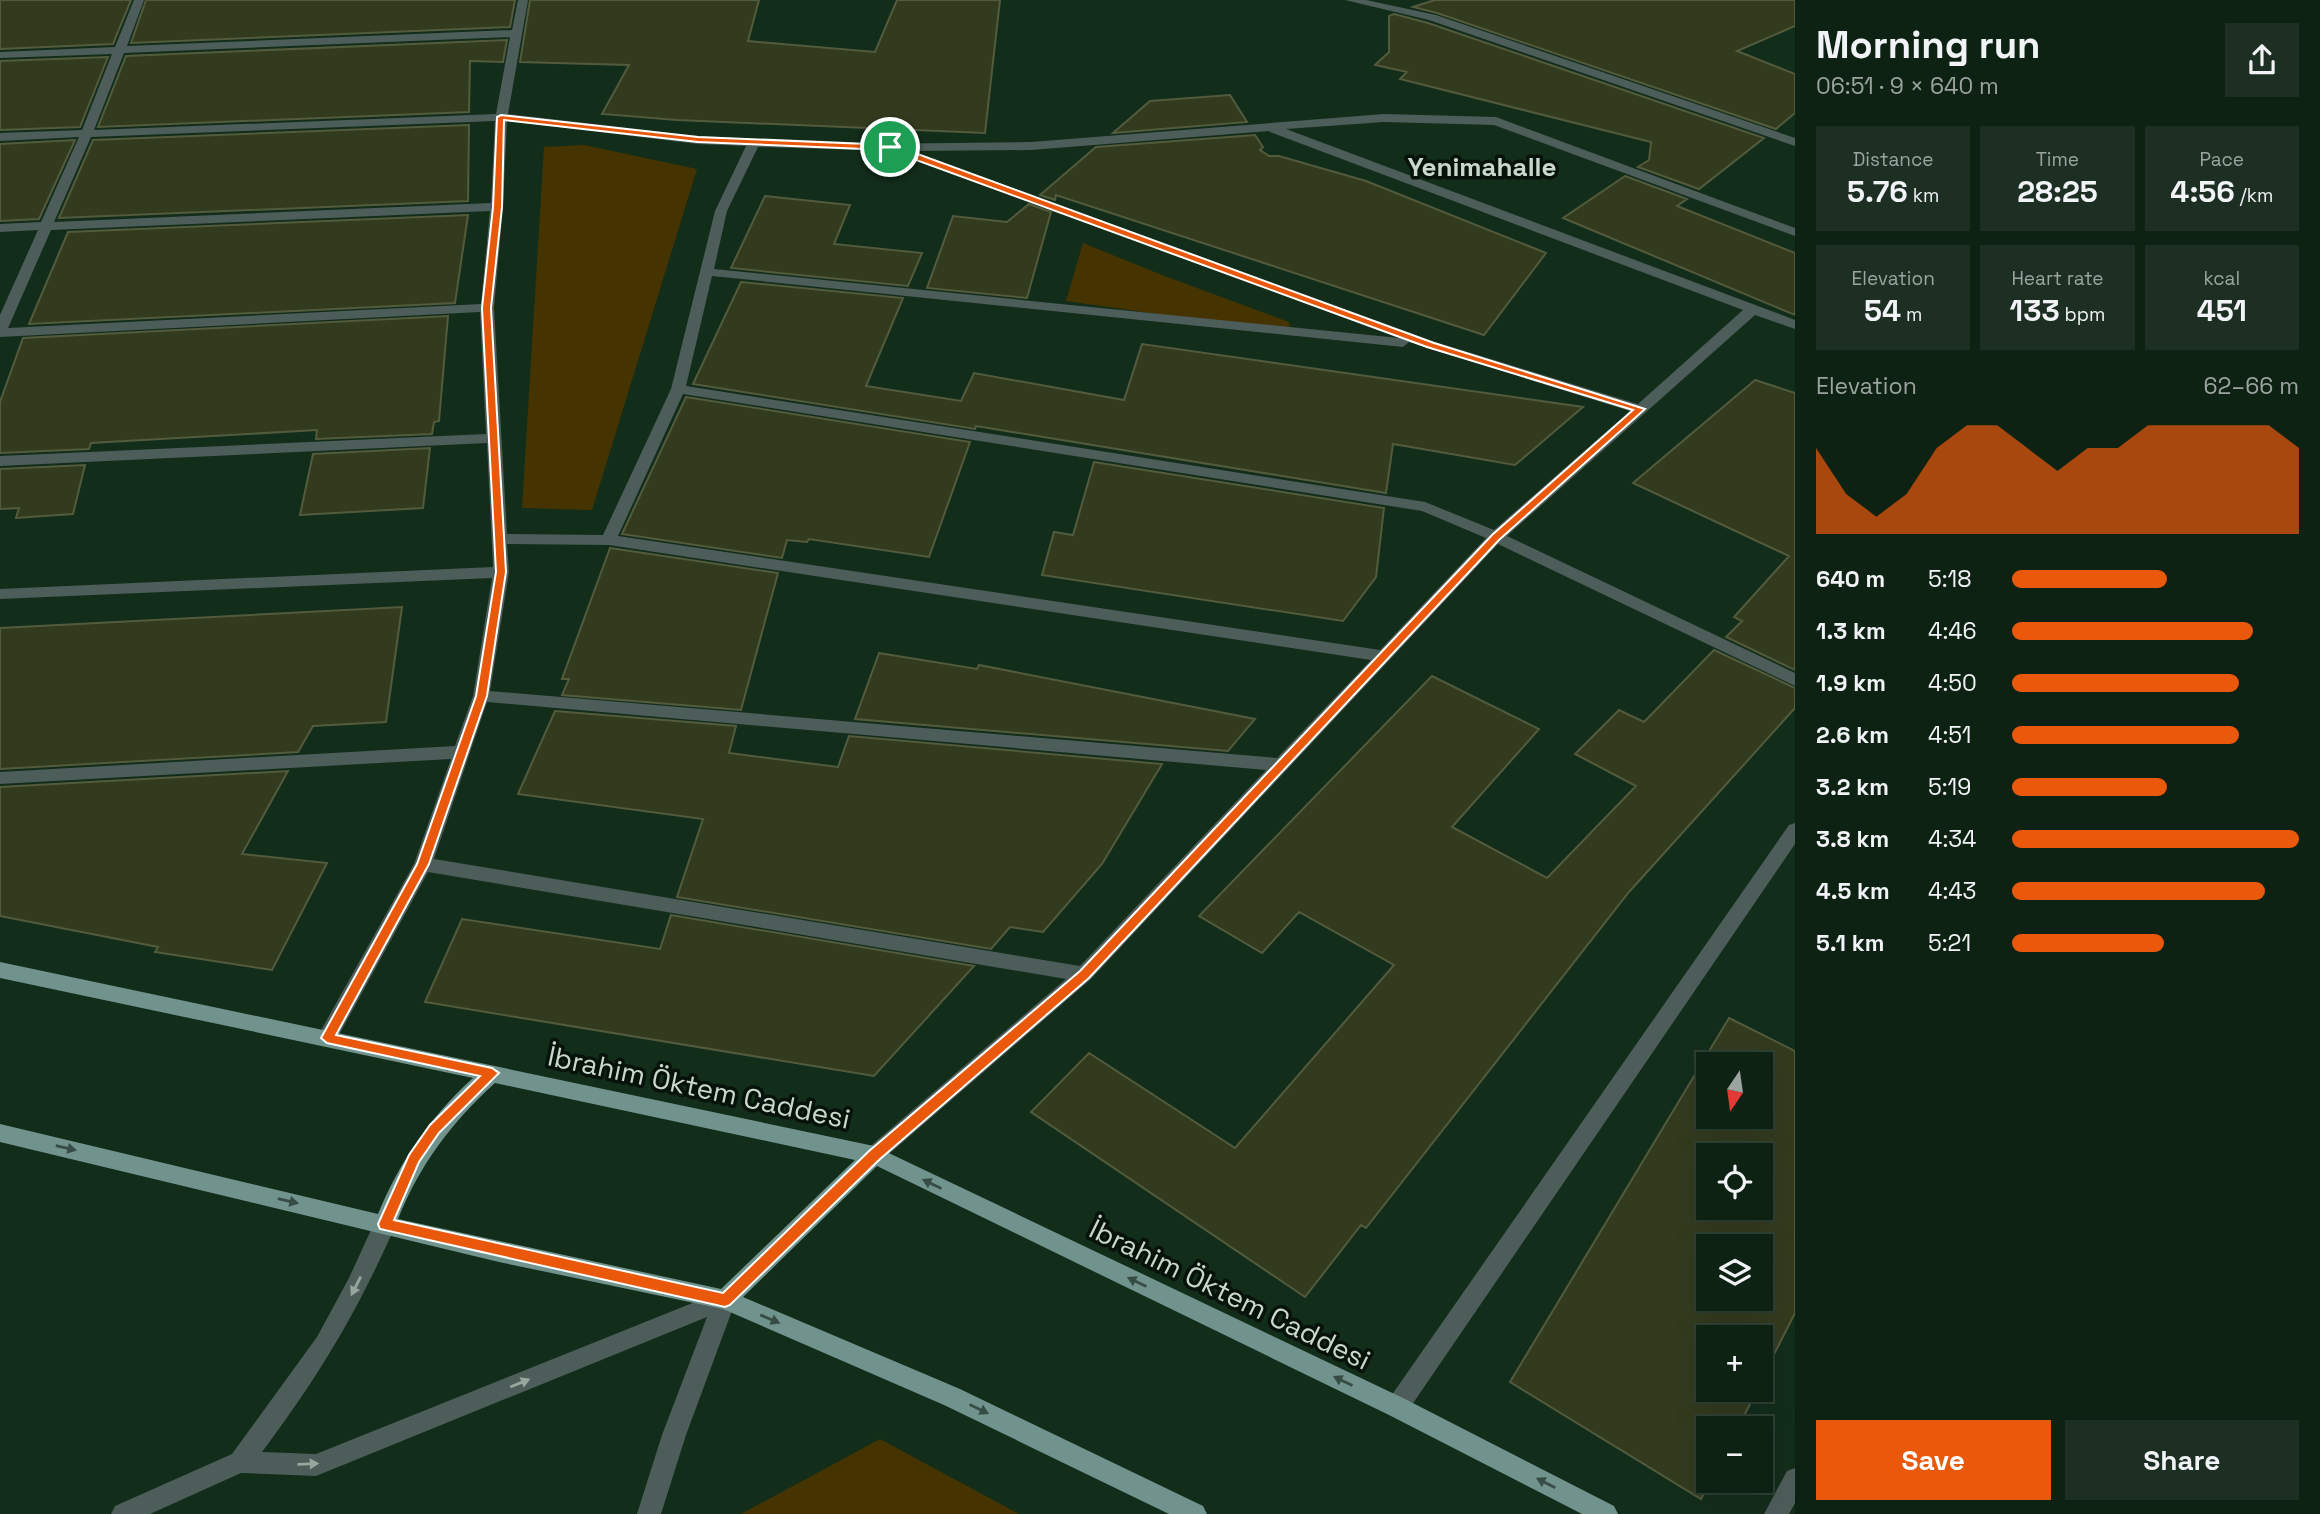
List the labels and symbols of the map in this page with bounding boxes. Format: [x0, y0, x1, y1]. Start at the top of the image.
pin [860, 117, 920, 177]
district label: Yenimahalle [1408, 150, 1556, 184]
street label: İbrahim Öktem Caddesi [544, 1037, 854, 1137]
north arrow [1696, 1052, 1773, 1129]
one-way arrow [55, 1143, 77, 1154]
one-way arrow [922, 1178, 942, 1189]
one-way arrow [277, 1196, 299, 1207]
street label: İbrahim Öktem Caddesi [1084, 1210, 1376, 1378]
one-way arrow [351, 1276, 362, 1296]
one-way arrow [1127, 1276, 1148, 1287]
one-way arrow [759, 1314, 780, 1325]
one-way arrow [1332, 1375, 1353, 1386]
one-way arrow [509, 1377, 530, 1388]
one-way arrow [969, 1404, 989, 1415]
one-way arrow [297, 1458, 319, 1470]
one-way arrow [1536, 1477, 1556, 1488]

